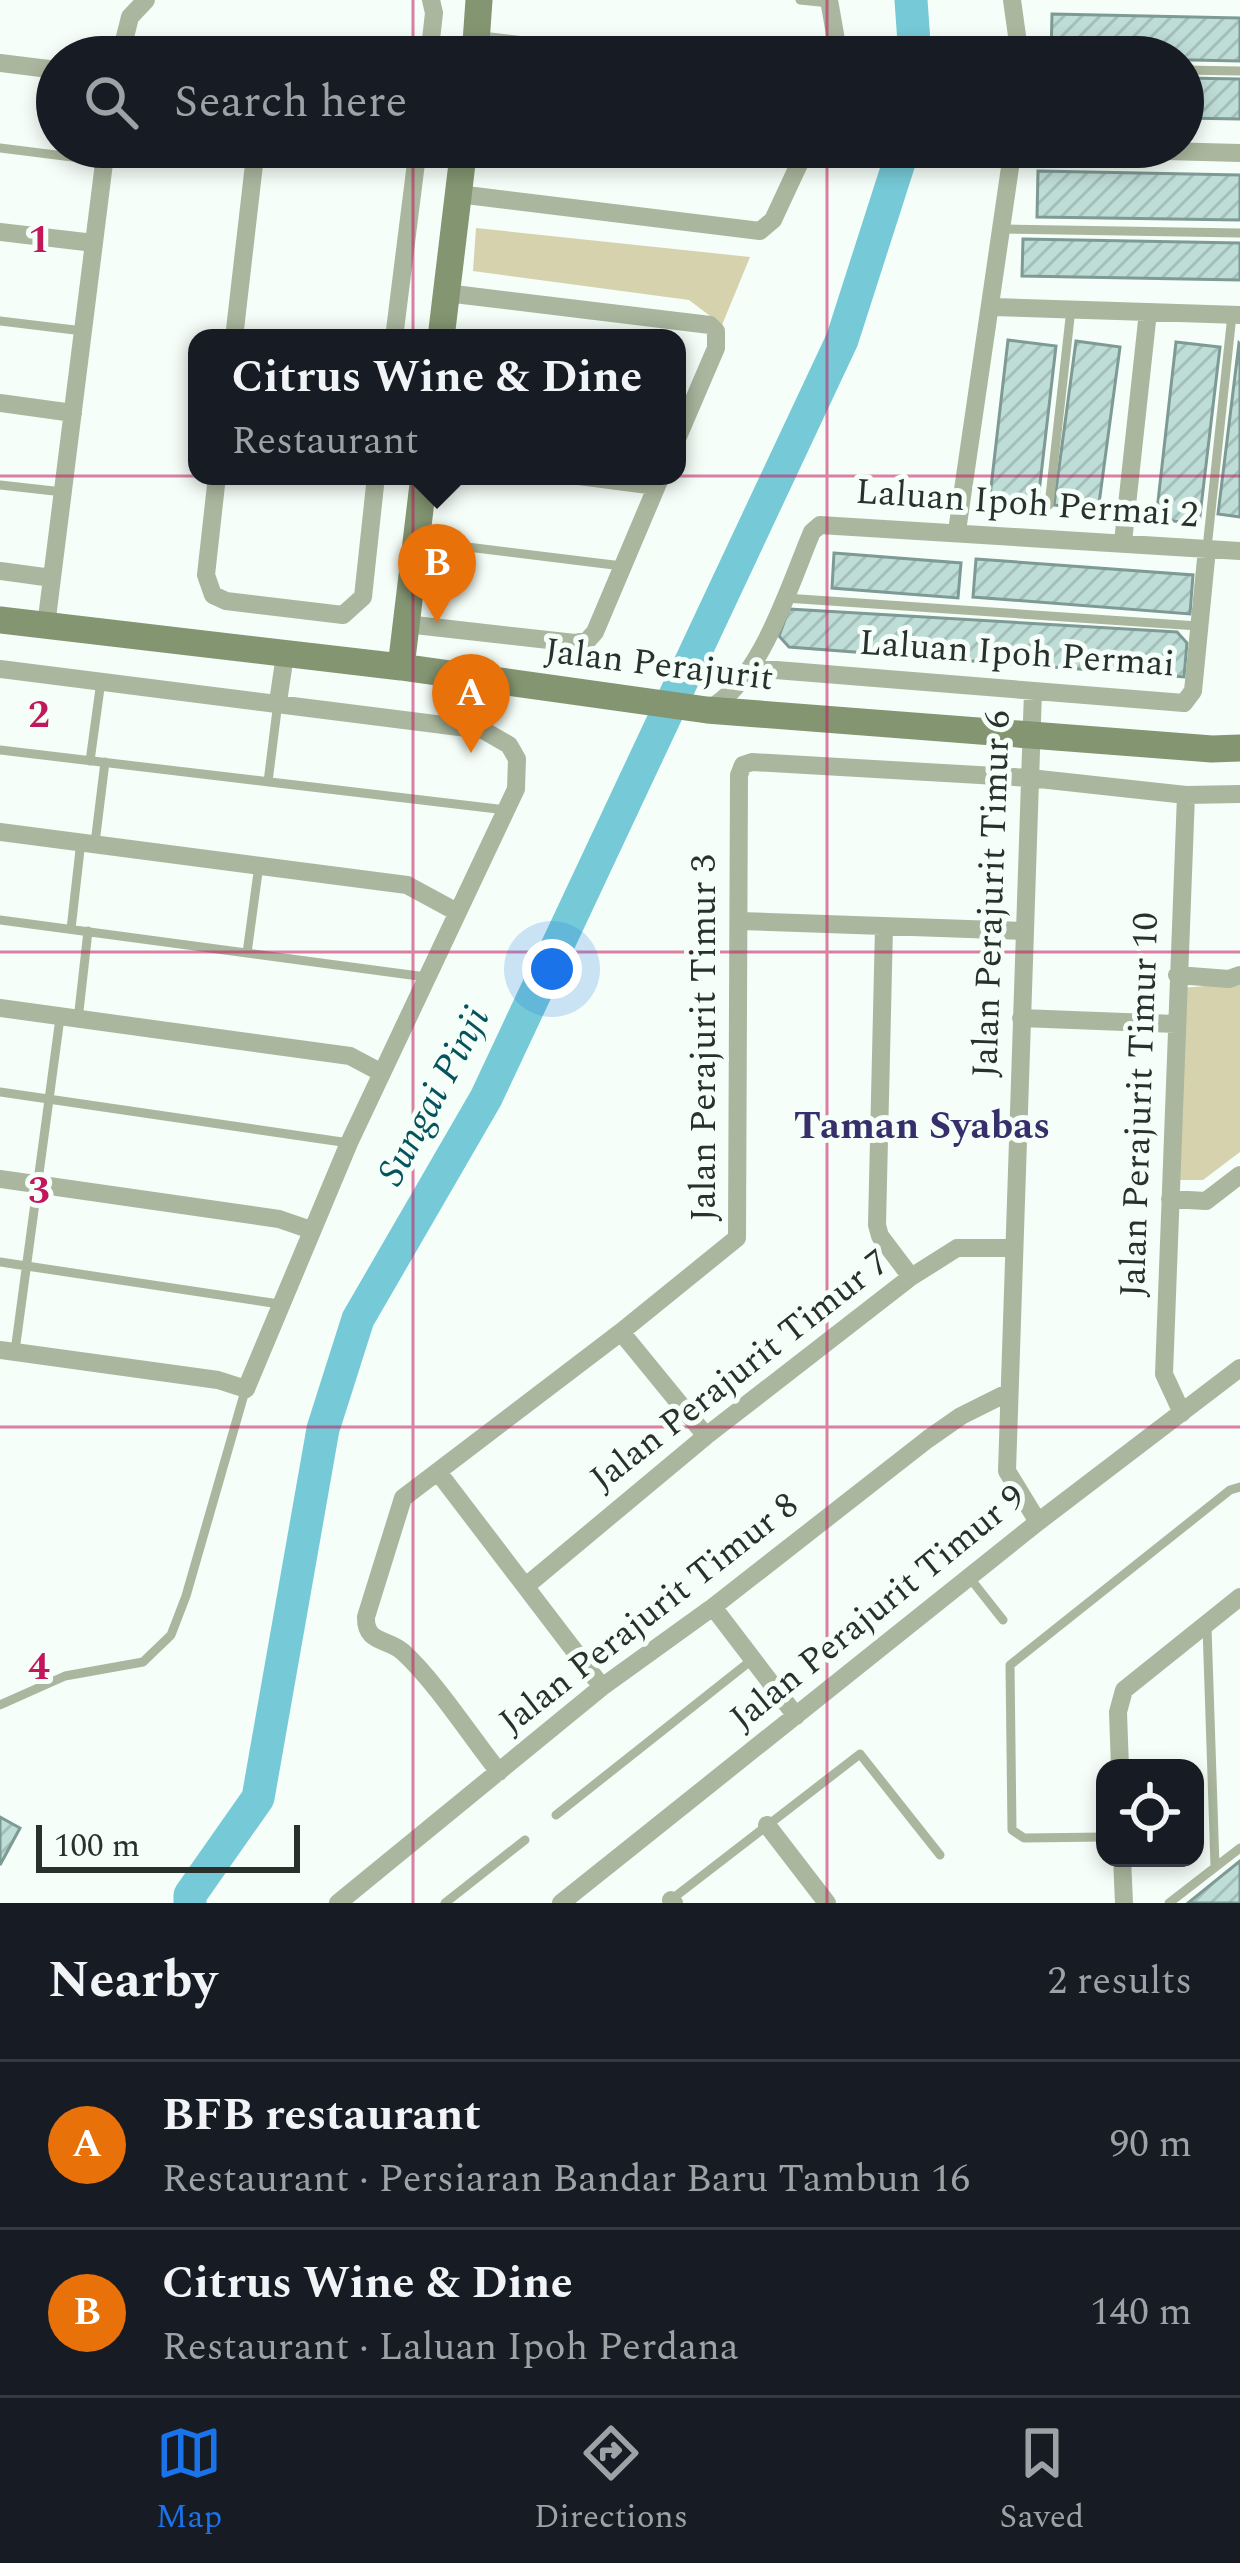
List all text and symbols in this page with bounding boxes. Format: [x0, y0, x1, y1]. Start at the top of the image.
search box [36, 36, 1204, 168]
text: Search here [174, 68, 407, 137]
icon: search [78, 69, 144, 135]
text: 1 [28, 211, 50, 270]
popup [188, 329, 686, 485]
text: Citrus Wine & Dine [232, 343, 642, 412]
text: Restaurant [232, 412, 419, 471]
street label: Laluan Ipoh Permai 2 [854, 465, 1200, 543]
pin: B [398, 524, 476, 623]
street label: Laluan Ipoh Permai [857, 616, 1177, 692]
street label: Jalan Perajurit [541, 624, 777, 706]
pin: A [432, 654, 510, 753]
text: 2 [28, 686, 50, 745]
street label: Jalan Perajurit Timur 6 [958, 710, 1026, 1078]
street label: Jalan Perajurit Timur 3 [677, 854, 732, 1222]
street label: Jalan Perajurit Timur 10 [1106, 912, 1174, 1298]
your location [522, 939, 582, 999]
water label: Sungai Pinji [362, 996, 506, 1196]
district label: Taman Syabas [794, 1097, 1050, 1156]
text: 3 [28, 1162, 50, 1221]
street label: Jalan Perajurit Timur 7 [578, 1236, 902, 1506]
street label: Jalan Perajurit Timur 9 [718, 1471, 1038, 1745]
street label: Jalan Perajurit Timur 8 [487, 1479, 811, 1749]
text: 4 [28, 1638, 50, 1697]
map controls [1096, 1759, 1204, 1867]
button: locate [1096, 1759, 1204, 1867]
scale bar [36, 1819, 300, 1872]
text: 100 m [54, 1821, 140, 1871]
text: Nearby [48, 1942, 217, 2020]
text: 2 results [1048, 1952, 1192, 2011]
text: BFB restaurant [162, 2081, 481, 2150]
text: A [72, 2115, 102, 2174]
text: 90 m [1110, 2115, 1192, 2174]
text: Restaurant · Persiaran Bandar Baru Tambun 16 [162, 2150, 970, 2209]
text: Citrus Wine & Dine [162, 2249, 573, 2318]
text: B [73, 2283, 101, 2342]
text: 140 m [1090, 2283, 1192, 2342]
text: Restaurant · Laluan Ipoh Perdana [162, 2318, 739, 2377]
tab: Map [156, 2420, 222, 2542]
tab: Directions [534, 2420, 688, 2542]
tab: Saved [1000, 2420, 1084, 2542]

